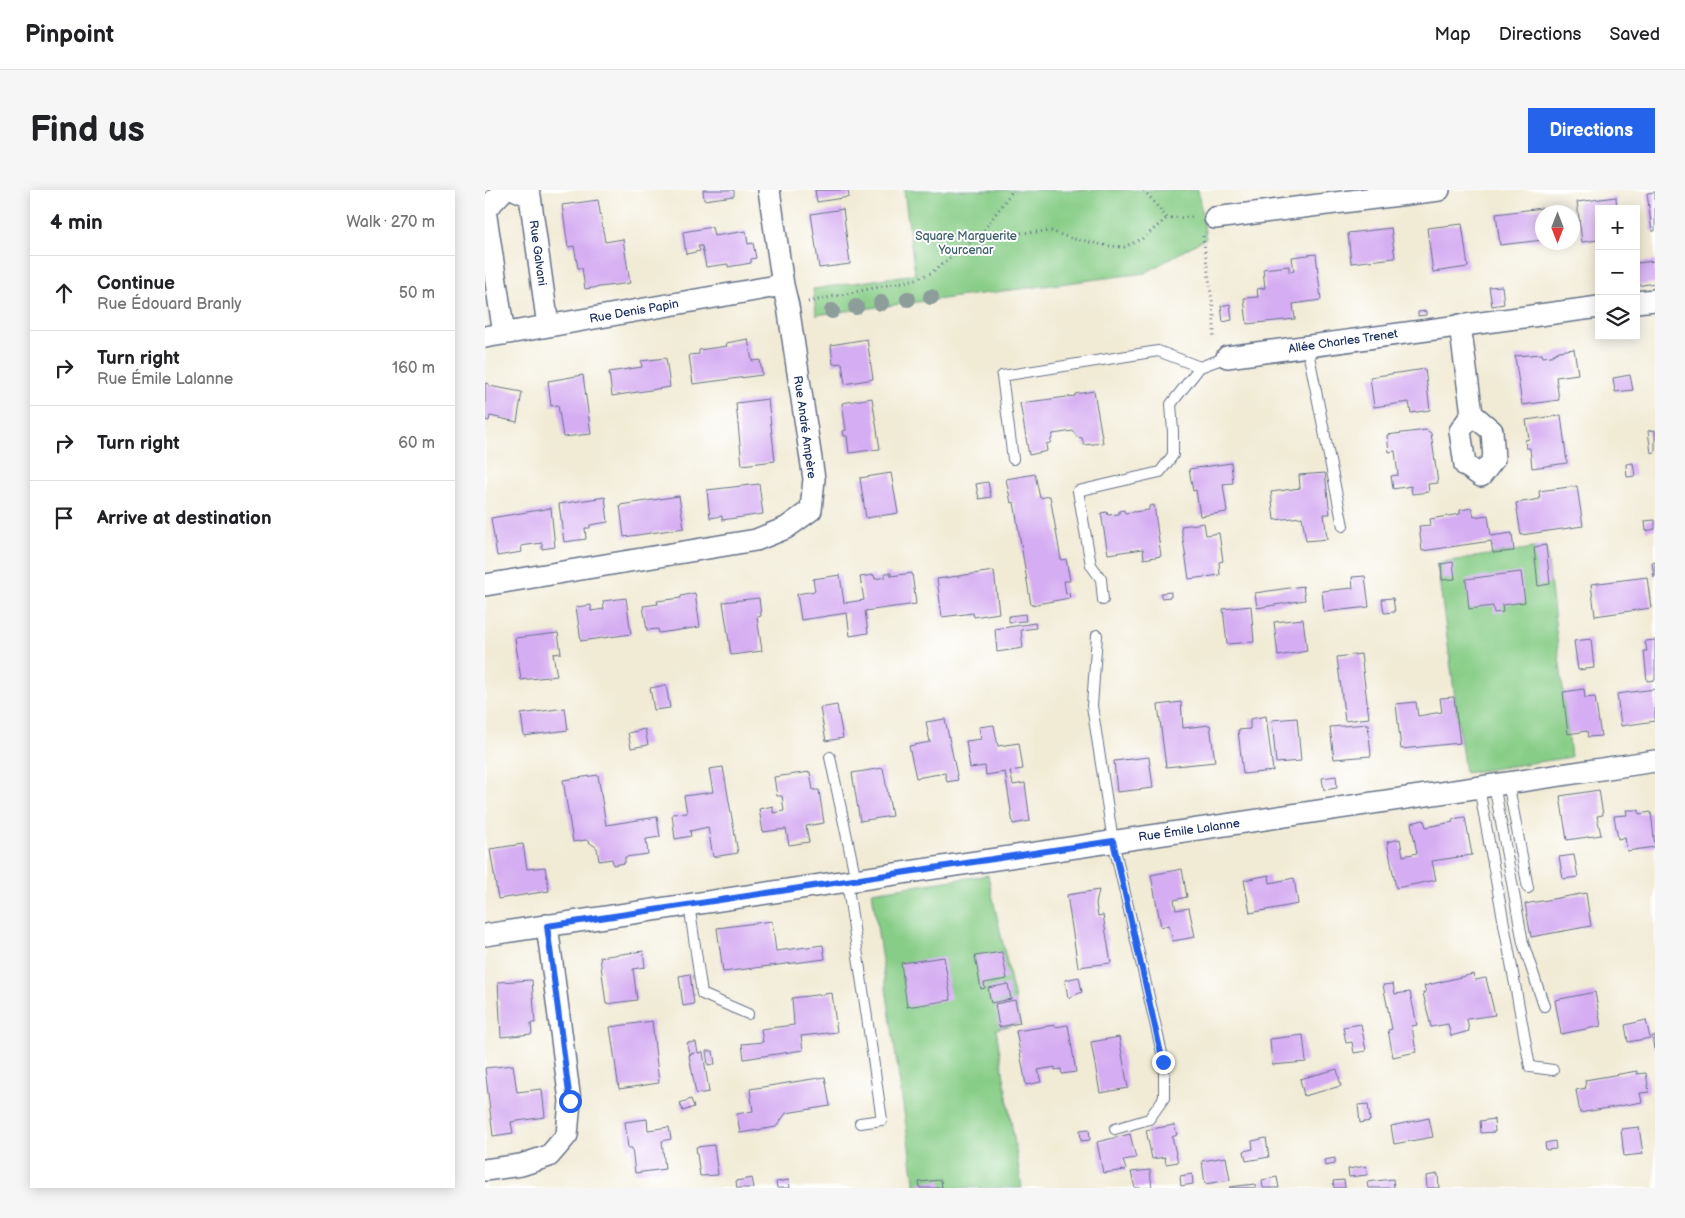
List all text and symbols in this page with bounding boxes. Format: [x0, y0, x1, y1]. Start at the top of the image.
text: Pinpoint [25, 20, 114, 49]
text: Map [1435, 24, 1471, 45]
text: Directions [1499, 24, 1581, 45]
text: Saved [1609, 24, 1660, 45]
button: Directions [1528, 108, 1655, 153]
text: Find us [30, 109, 145, 152]
north arrow [1535, 205, 1580, 250]
map controls [1595, 205, 1640, 340]
button: + [1595, 205, 1640, 250]
text: 4 min [50, 210, 103, 235]
text: Walk · 270 m [346, 213, 435, 232]
street label: Rue Galvani [525, 219, 550, 287]
park label: Square Marguerite Yourcenar [915, 229, 1017, 258]
button: − [1595, 250, 1640, 295]
text: Continue [97, 272, 175, 295]
icon: ahead [50, 279, 78, 307]
text: 50 m [399, 284, 435, 303]
text: Rue Édouard Branly [97, 295, 242, 314]
button: layers [1595, 295, 1640, 340]
street label: Rue Denis Papin [588, 296, 680, 327]
street label: Allée Charles Trenet [1287, 326, 1399, 357]
text: Turn right [97, 347, 180, 370]
icon: right [50, 354, 78, 382]
text: 160 m [392, 359, 435, 378]
text: Rue Émile Lalanne [97, 370, 233, 389]
street label: Rue André Ampère [790, 375, 819, 479]
icon: right [50, 429, 78, 457]
text: Turn right [97, 432, 180, 455]
text: 60 m [398, 434, 435, 453]
icon: arrive [50, 504, 78, 532]
text: Arrive at destination [97, 507, 272, 530]
street label: Rue Émile Lalanne [1137, 815, 1241, 845]
route end [1152, 1051, 1175, 1074]
route start [559, 1090, 582, 1113]

